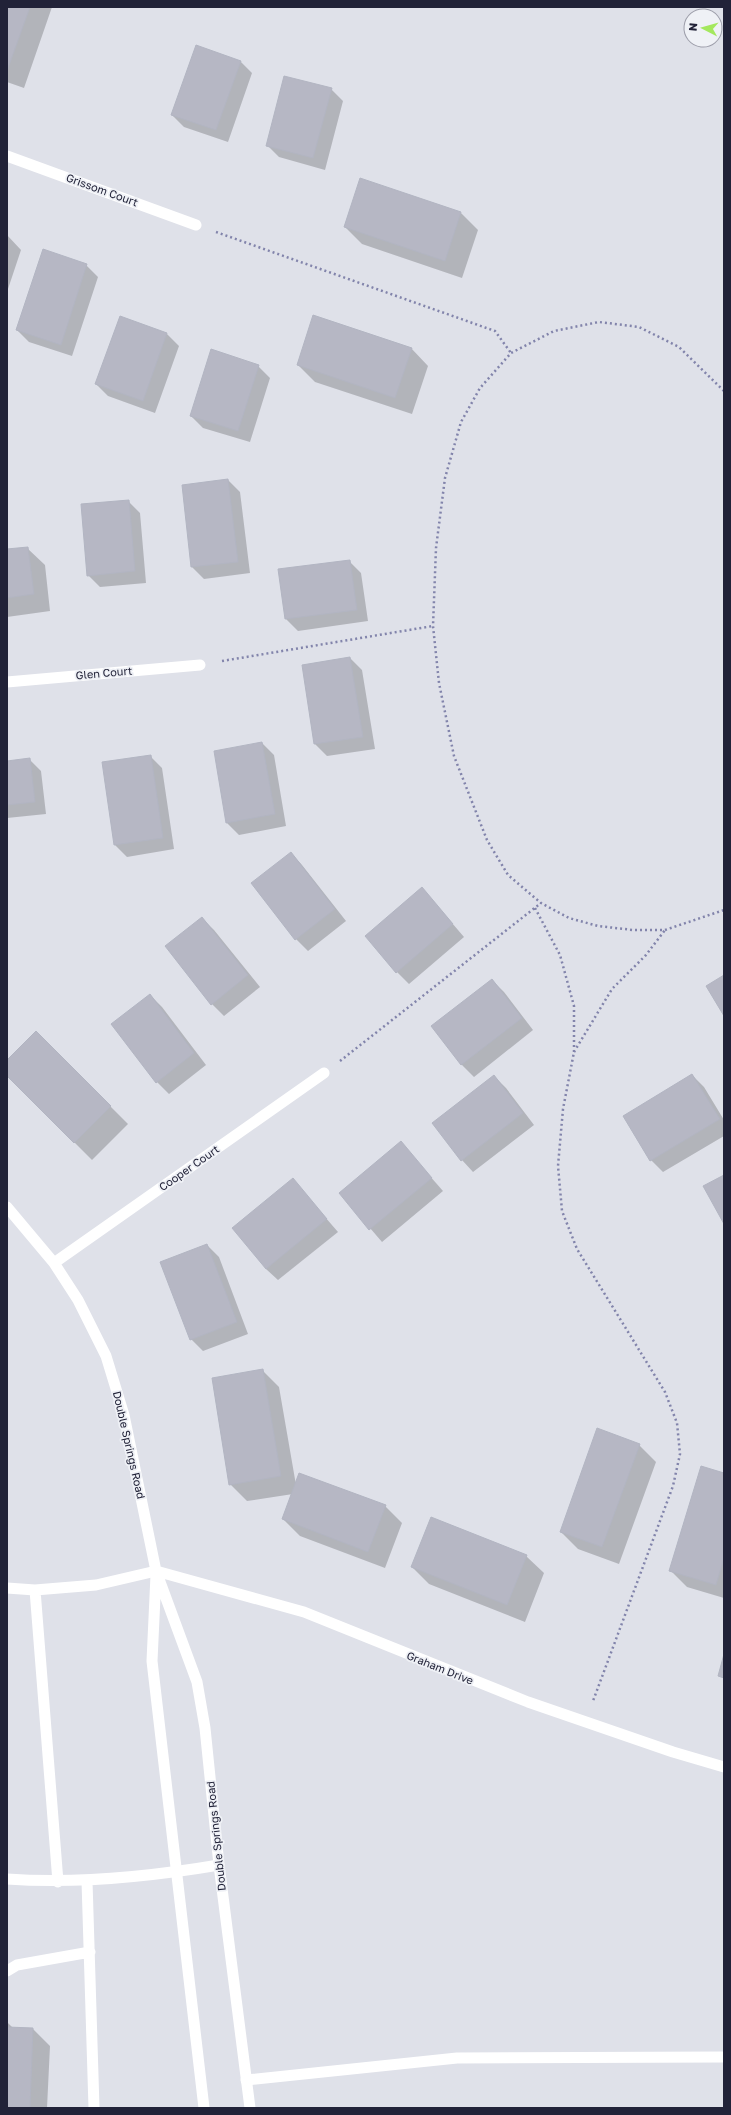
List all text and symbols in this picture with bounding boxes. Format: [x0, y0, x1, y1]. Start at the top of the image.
north arrow [683, 8, 723, 48]
text: N [686, 22, 699, 32]
street label: Grissom Court [65, 171, 140, 209]
street label: Glen Court [75, 664, 133, 681]
street label: Cooper Court [156, 1142, 221, 1193]
street label: Double Springs Road [111, 1390, 148, 1500]
street label: Graham Drive [405, 1648, 475, 1687]
street label: Double Springs Road [203, 1780, 228, 1892]

